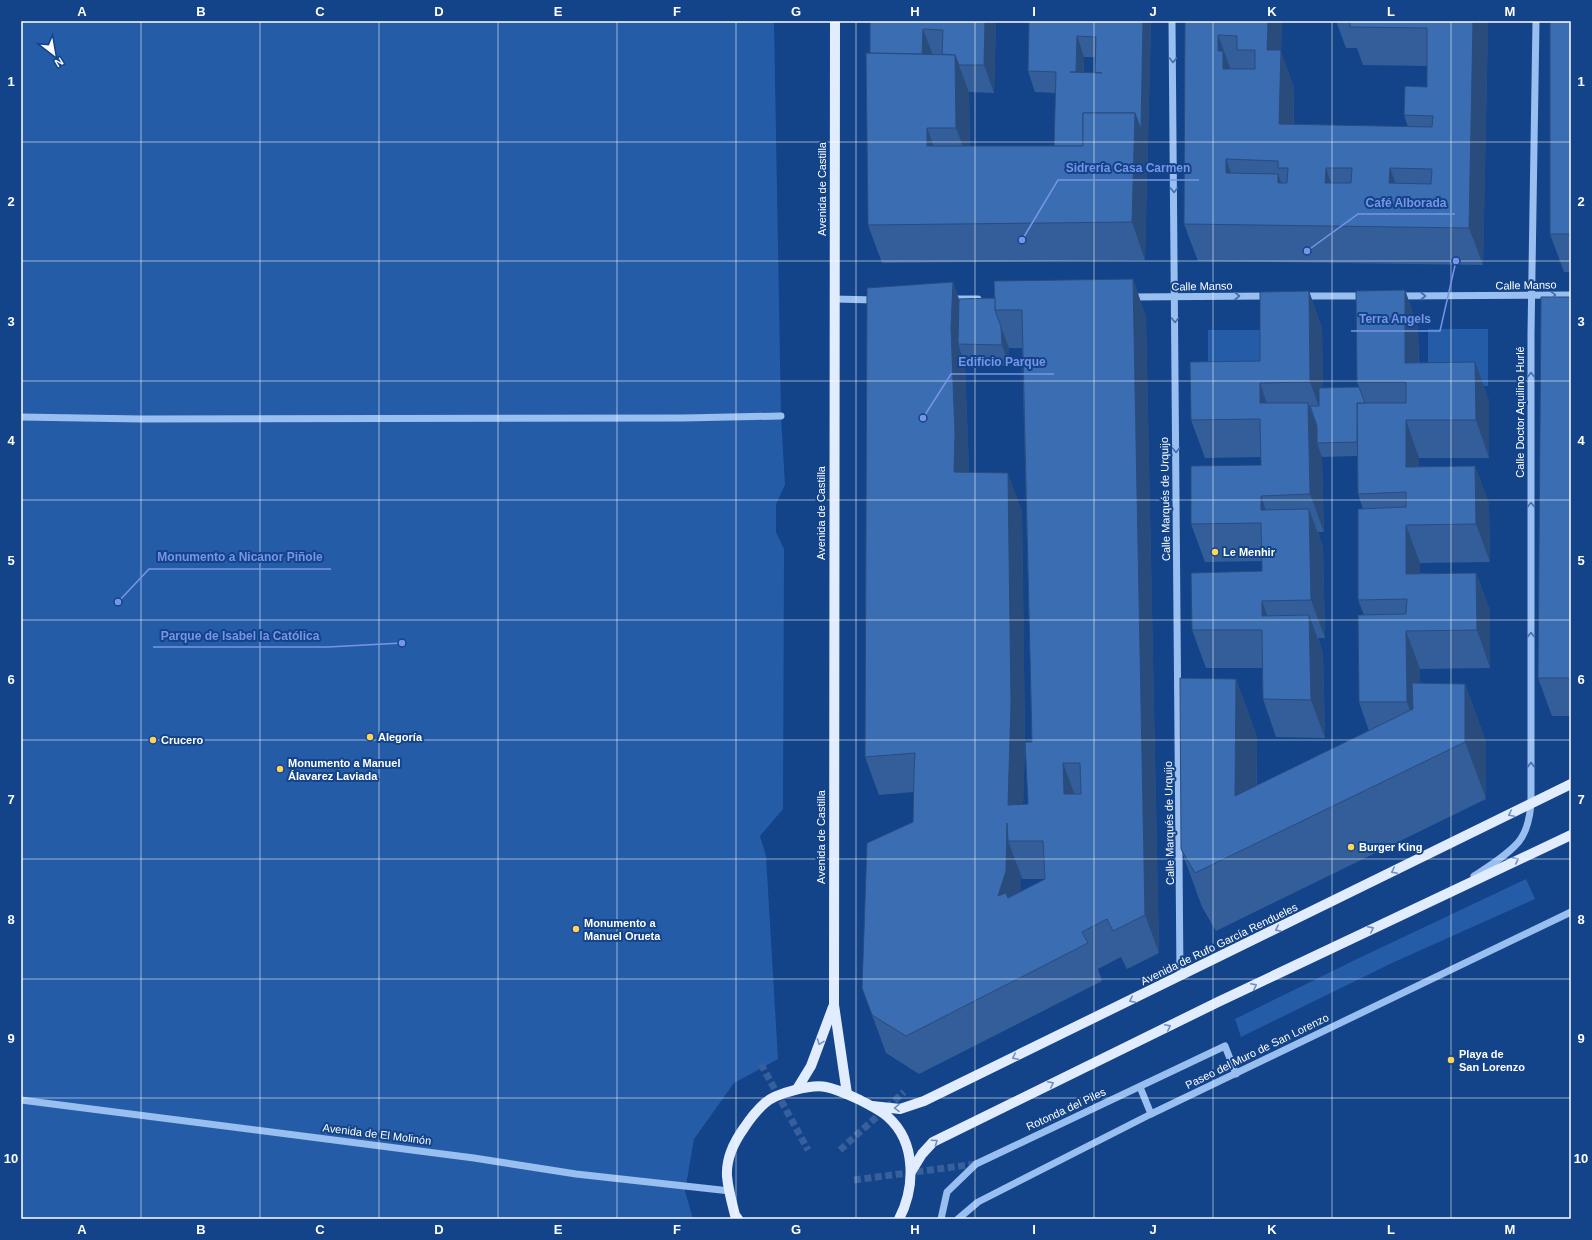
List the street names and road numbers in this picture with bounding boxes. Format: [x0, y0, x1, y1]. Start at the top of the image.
street label: Avenida de Castilla [816, 141, 828, 236]
street label: Calle Manso [1495, 278, 1557, 292]
street label: Calle Manso [1171, 279, 1233, 293]
street label: Calle Doctor Aquilino Hurlé [1514, 346, 1526, 478]
street label: Calle Marqués de Urquijo [1158, 437, 1172, 561]
street label: Avenida de Castilla [815, 465, 827, 560]
street label: Calle Marqués de Urquijo [1162, 761, 1176, 885]
street label: Avenida de Castilla [815, 789, 827, 884]
street label: Avenida de Rufo García Rendueles [1139, 901, 1300, 987]
street label: Paseo del Muro de San Lorenzo [1183, 1011, 1331, 1091]
street label: Rotonda del Piles [1024, 1085, 1108, 1133]
street label: Avenida de El Molinón [322, 1121, 432, 1147]

